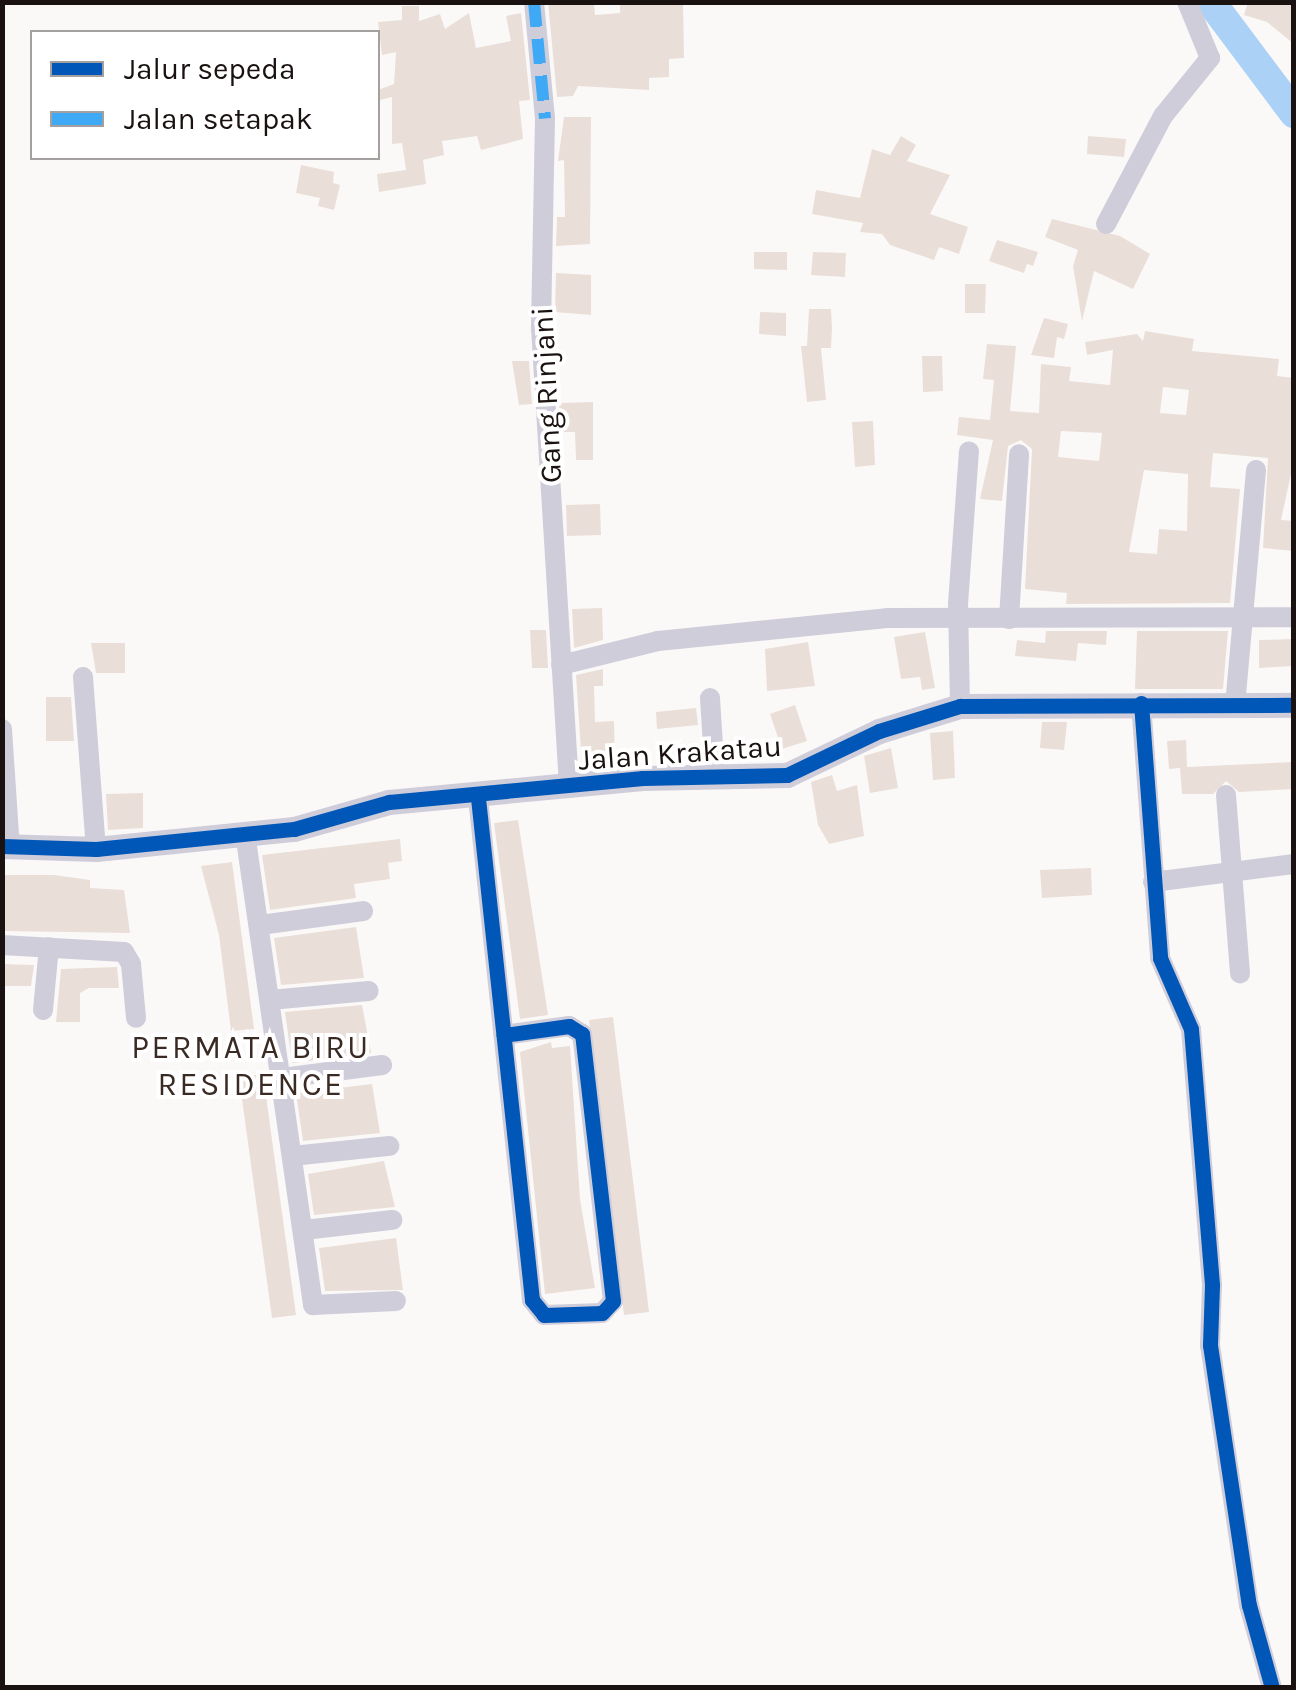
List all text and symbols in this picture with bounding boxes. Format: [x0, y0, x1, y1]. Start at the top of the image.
legend [30, 30, 380, 160]
text: Jalur sepeda [124, 51, 296, 87]
text: Jalan setapak [124, 101, 313, 137]
street label: Gang Rinjani [524, 306, 570, 484]
street label: Jalan Krakatau [577, 728, 783, 778]
district label: PERMATA BIRU RESIDENCE [131, 1030, 371, 1105]

